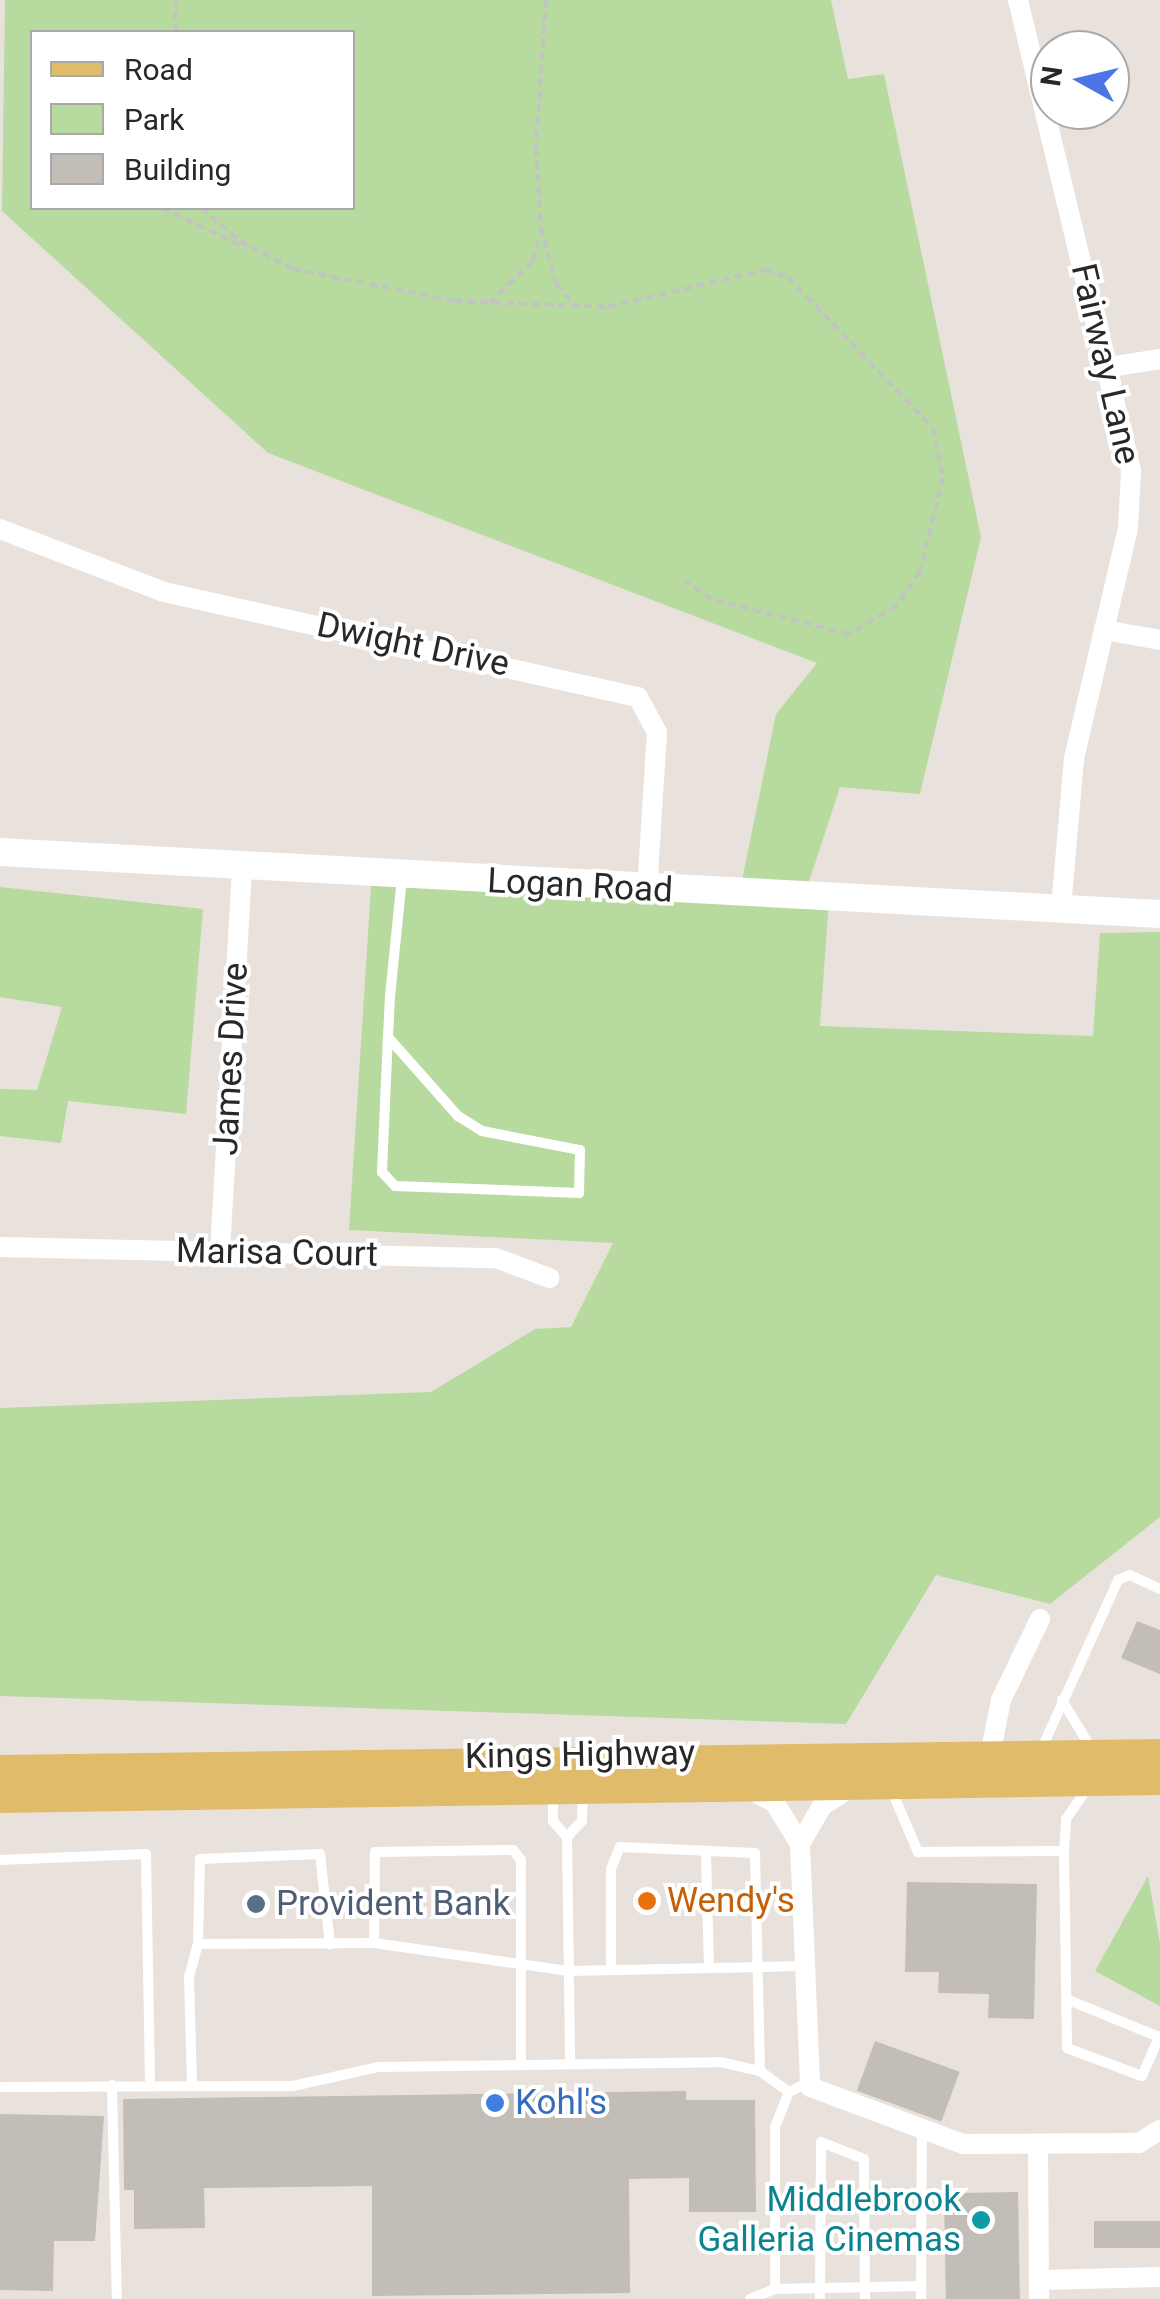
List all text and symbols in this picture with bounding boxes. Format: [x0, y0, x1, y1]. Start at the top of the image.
legend [30, 30, 355, 210]
north arrow [1030, 30, 1130, 130]
text: Road [124, 52, 193, 87]
text: N [1034, 64, 1069, 88]
text: Park [124, 102, 184, 137]
text: Building [124, 152, 231, 187]
street label: Fairway Lane [1062, 260, 1148, 468]
street label: Dwight Drive [313, 604, 513, 686]
street label: Logan Road [486, 860, 674, 912]
street label: James Drive [205, 962, 257, 1156]
street label: Marisa Court [176, 1230, 378, 1276]
street label: Kings Highway [465, 1732, 695, 1778]
place label: Wendy's [667, 1880, 795, 1922]
place label: Provident Bank [276, 1883, 510, 1925]
marker: Wendy's [636, 1890, 658, 1912]
marker: Provident Bank [245, 1893, 267, 1915]
place label: Kohl's [515, 2082, 607, 2124]
marker: Kohl's [484, 2092, 506, 2114]
place label: Middlebrook Galleria Cinemas [697, 2179, 961, 2261]
marker: Middlebrook Galleria Cinemas [970, 2209, 992, 2231]

